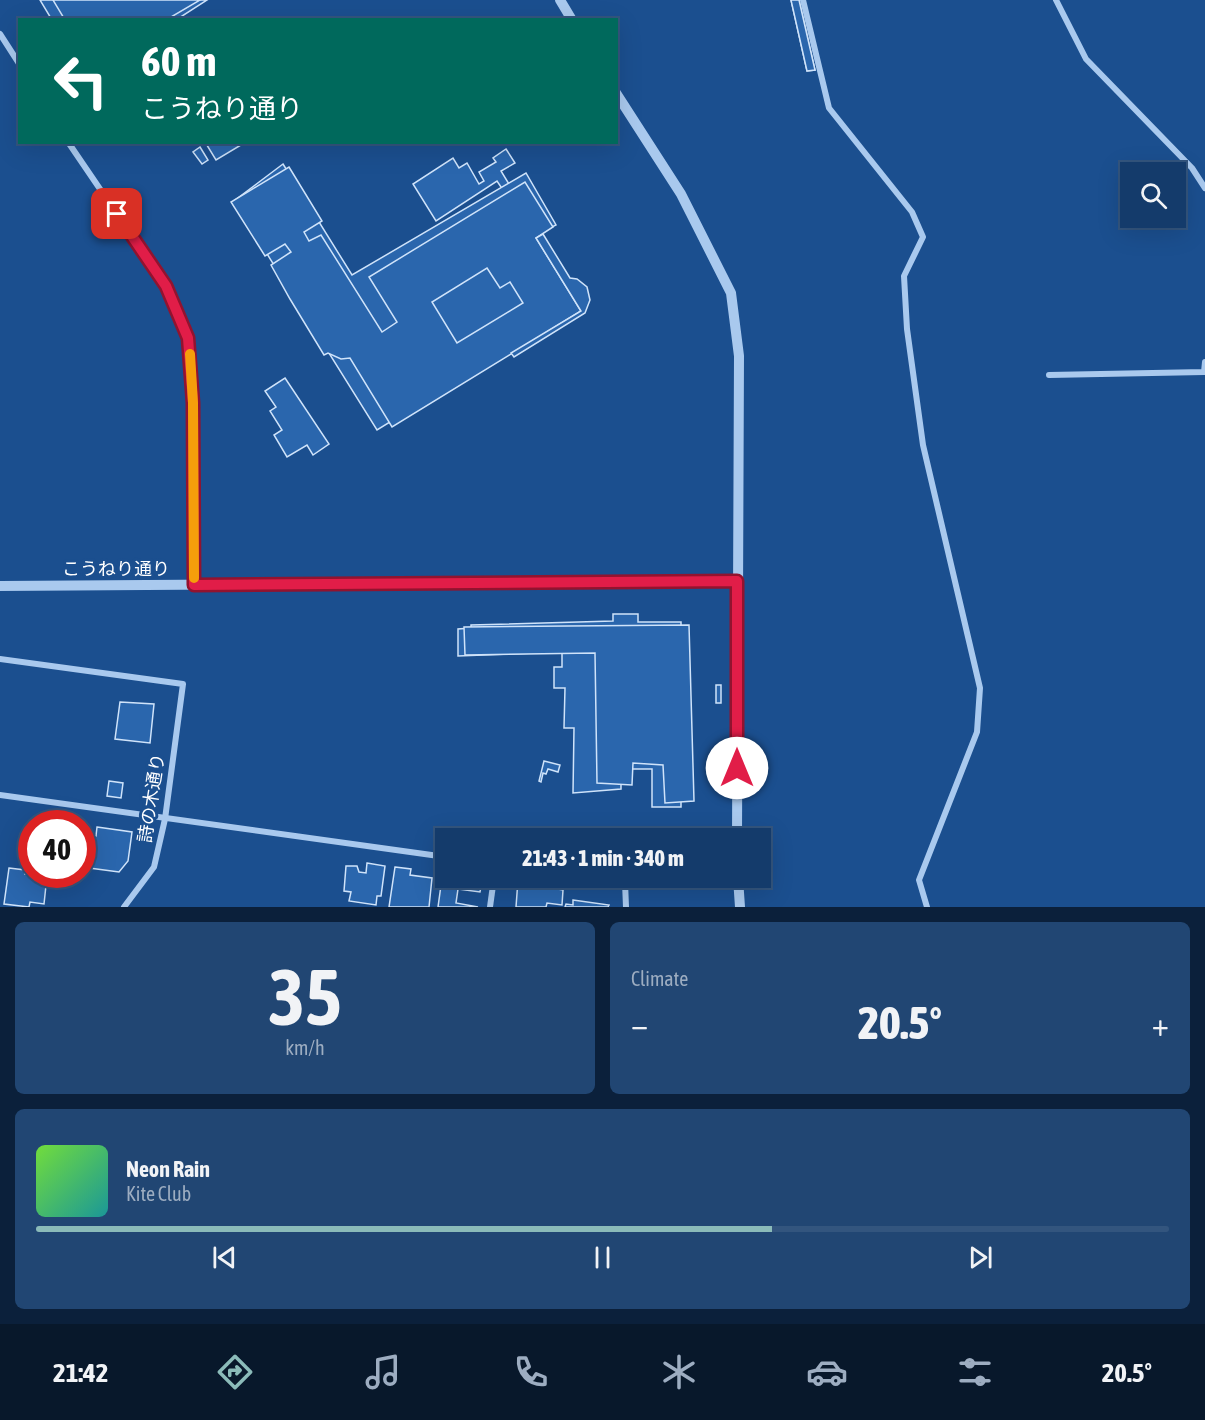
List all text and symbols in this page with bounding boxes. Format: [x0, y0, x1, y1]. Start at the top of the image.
text: 60 m [141, 37, 216, 85]
icon: left [42, 42, 120, 120]
text: こうねり通り [141, 93, 303, 124]
map controls [1120, 162, 1186, 228]
button: search [1120, 162, 1186, 228]
pin [91, 188, 142, 239]
icon: arrive [100, 197, 133, 230]
street label: こうねり通り [62, 558, 170, 579]
position arrow [705, 736, 769, 800]
street label: 詩の木通り [134, 752, 168, 844]
speed limit sign: 40 [18, 810, 96, 888]
text: 21:43 · 1 min · 340 m [522, 845, 684, 871]
text: 35 [268, 952, 342, 1042]
text: Climate [631, 967, 688, 990]
text: 20.5° [858, 997, 942, 1049]
text: − [631, 1005, 648, 1043]
text: + [1152, 1005, 1169, 1043]
text: km/h [285, 1036, 325, 1059]
text: Neon Rain [126, 1156, 210, 1182]
text: Kite Club [126, 1182, 191, 1205]
icon: previous [208, 1241, 241, 1274]
icon: pause [586, 1241, 619, 1274]
icon: next [964, 1241, 997, 1274]
icon: directions [214, 1351, 256, 1393]
icon: music [362, 1351, 404, 1393]
icon: phone [510, 1351, 552, 1393]
icon: climate [658, 1351, 700, 1393]
icon: car [806, 1351, 848, 1393]
icon: filters [954, 1351, 996, 1393]
text: 21:42 [53, 1357, 109, 1388]
text: 20.5° [1102, 1357, 1152, 1388]

